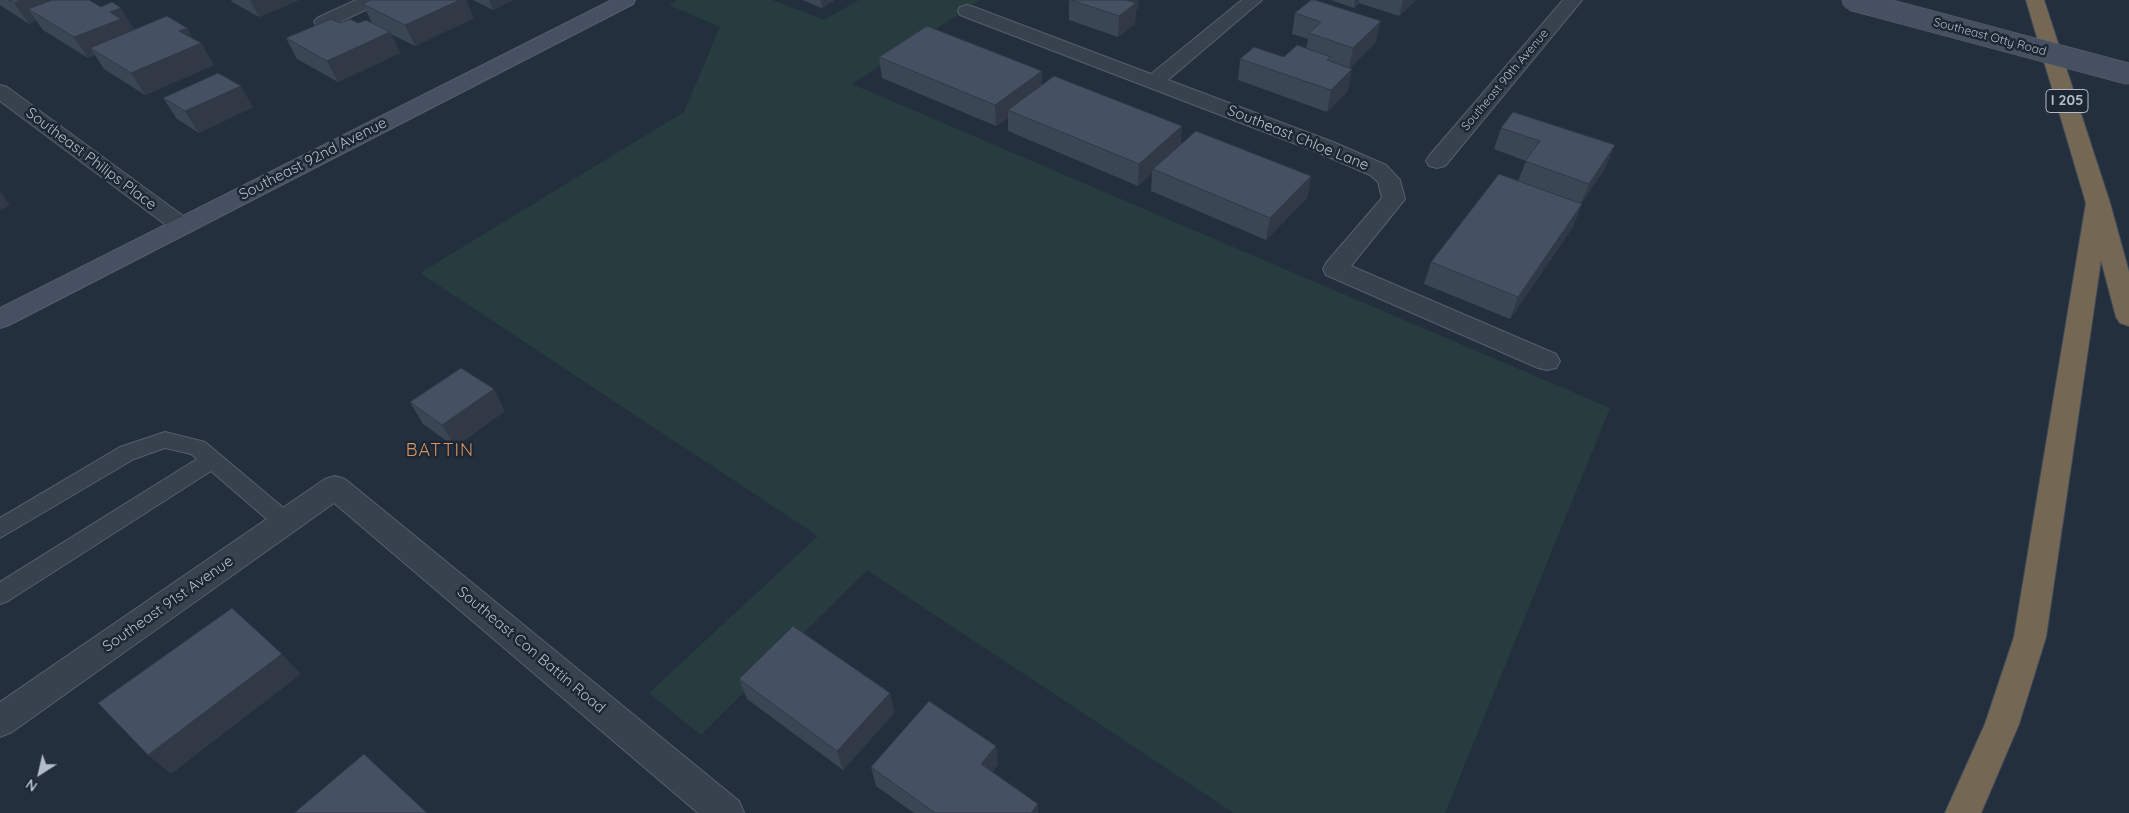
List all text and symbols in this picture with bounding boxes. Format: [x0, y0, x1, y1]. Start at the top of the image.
street label: Southeast Otty Road [1932, 15, 2048, 59]
street label: Southeast 90th Avenue [1458, 26, 1552, 134]
road number: I 205 [2046, 90, 2088, 112]
street label: Southeast Chloe Lane [1225, 101, 1371, 175]
street label: Southeast Philips Place [22, 104, 160, 214]
street label: Southeast 92nd Avenue [236, 114, 390, 204]
district label: BATTIN [405, 440, 475, 462]
street label: Southeast 91st Avenue [99, 552, 237, 656]
street label: Southeast Con Battin Road [453, 583, 609, 717]
north arrow [15, 748, 65, 798]
text: N [22, 775, 41, 796]

